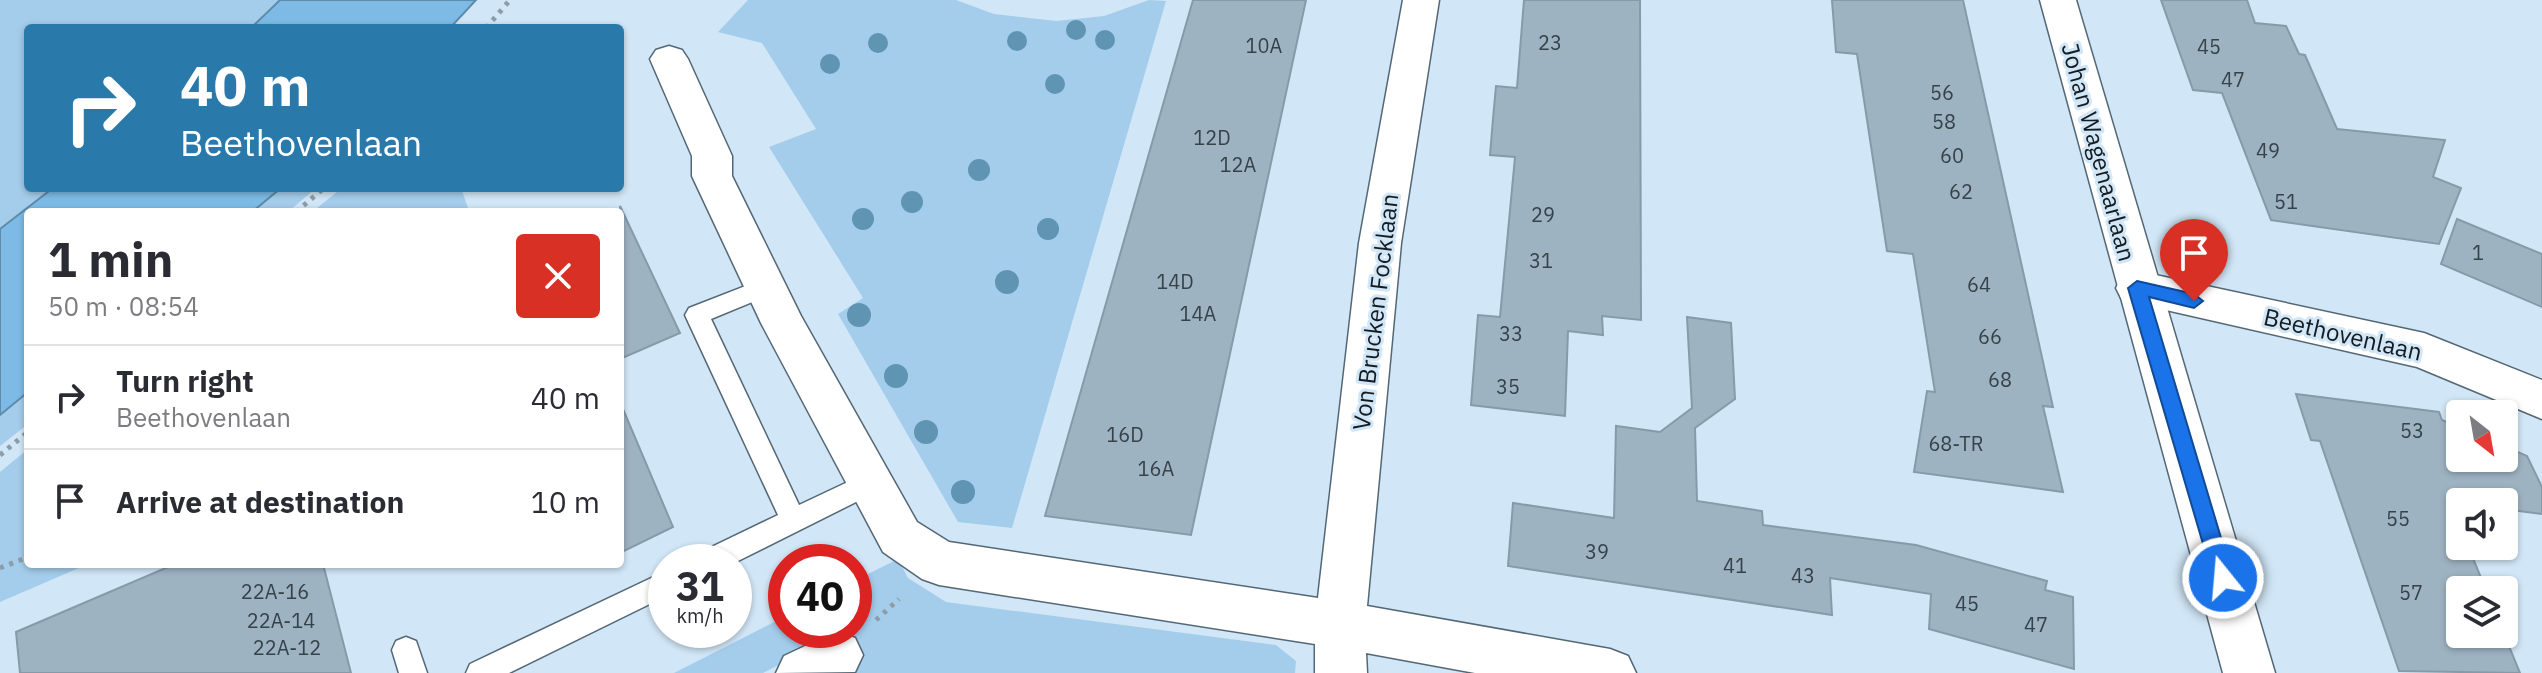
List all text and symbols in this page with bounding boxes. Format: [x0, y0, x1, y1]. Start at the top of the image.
house number: 23 [1538, 29, 1562, 56]
house number: 10A [1246, 32, 1283, 59]
house number: 45 [2197, 33, 2221, 60]
street label: Johan Wagenaarlaan [2054, 39, 2144, 265]
text: 40 m [180, 49, 310, 121]
icon: right [48, 56, 152, 160]
house number: 47 [2221, 66, 2245, 93]
house number: 56 [1930, 79, 1954, 106]
house number: 58 [1932, 108, 1956, 135]
text: Beethovenlaan [180, 119, 422, 166]
house number: 12D [1193, 124, 1231, 151]
house number: 49 [2256, 137, 2280, 164]
house number: 60 [1940, 142, 1964, 169]
house number: 12A [1220, 151, 1257, 178]
house number: 62 [1949, 178, 1973, 205]
house number: 51 [2274, 188, 2298, 215]
street label: Von Brucken Focklaan [1345, 192, 1405, 432]
house number: 29 [1531, 201, 1555, 228]
pin [2160, 219, 2228, 301]
text: 1 min [48, 228, 173, 290]
icon: arrive [2172, 231, 2216, 275]
button: close [516, 234, 600, 318]
house number: 1 [2472, 239, 2484, 266]
house number: 31 [1529, 247, 1553, 274]
house number: 14D [1156, 268, 1194, 295]
house number: 64 [1967, 271, 1991, 298]
text: 50 m · 08:54 [48, 289, 199, 323]
house number: 14A [1180, 300, 1217, 327]
street label: Beethovenlaan [2261, 300, 2425, 368]
house number: 33 [1499, 320, 1523, 347]
house number: 66 [1978, 323, 2002, 350]
text: Turn right [116, 361, 254, 400]
house number: 68 [1988, 366, 2012, 393]
house number: 35 [1496, 373, 1520, 400]
icon: right [48, 375, 92, 419]
text: 40 m [531, 378, 600, 417]
text: Beethovenlaan [116, 400, 291, 434]
north arrow [2446, 400, 2518, 472]
map controls [2446, 400, 2518, 648]
house number: 53 [2400, 417, 2424, 444]
house number: 16D [1106, 421, 1144, 448]
house number: 68-TR [1928, 430, 1984, 457]
house number: 16A [1138, 455, 1175, 482]
icon: arrive [48, 479, 92, 523]
text: Arrive at destination [116, 482, 404, 521]
text: 10 m [531, 482, 600, 521]
button: sound [2446, 488, 2518, 560]
house number: 55 [2386, 505, 2410, 532]
position arrow [2181, 536, 2265, 620]
house number: 39 [1585, 538, 1609, 565]
speed limit sign: 40 [768, 544, 872, 648]
house number: 41 [1723, 552, 1747, 579]
text: 31 [676, 560, 724, 612]
house number: 43 [1791, 562, 1815, 589]
button: layers [2446, 576, 2518, 648]
house number: 22A-16 [241, 578, 309, 605]
house number: 57 [2399, 579, 2423, 606]
house number: 45 [1955, 590, 1979, 617]
text: km/h [676, 602, 724, 629]
house number: 22A-14 [247, 607, 315, 634]
house number: 47 [2024, 611, 2048, 638]
house number: 22A-12 [253, 634, 321, 661]

